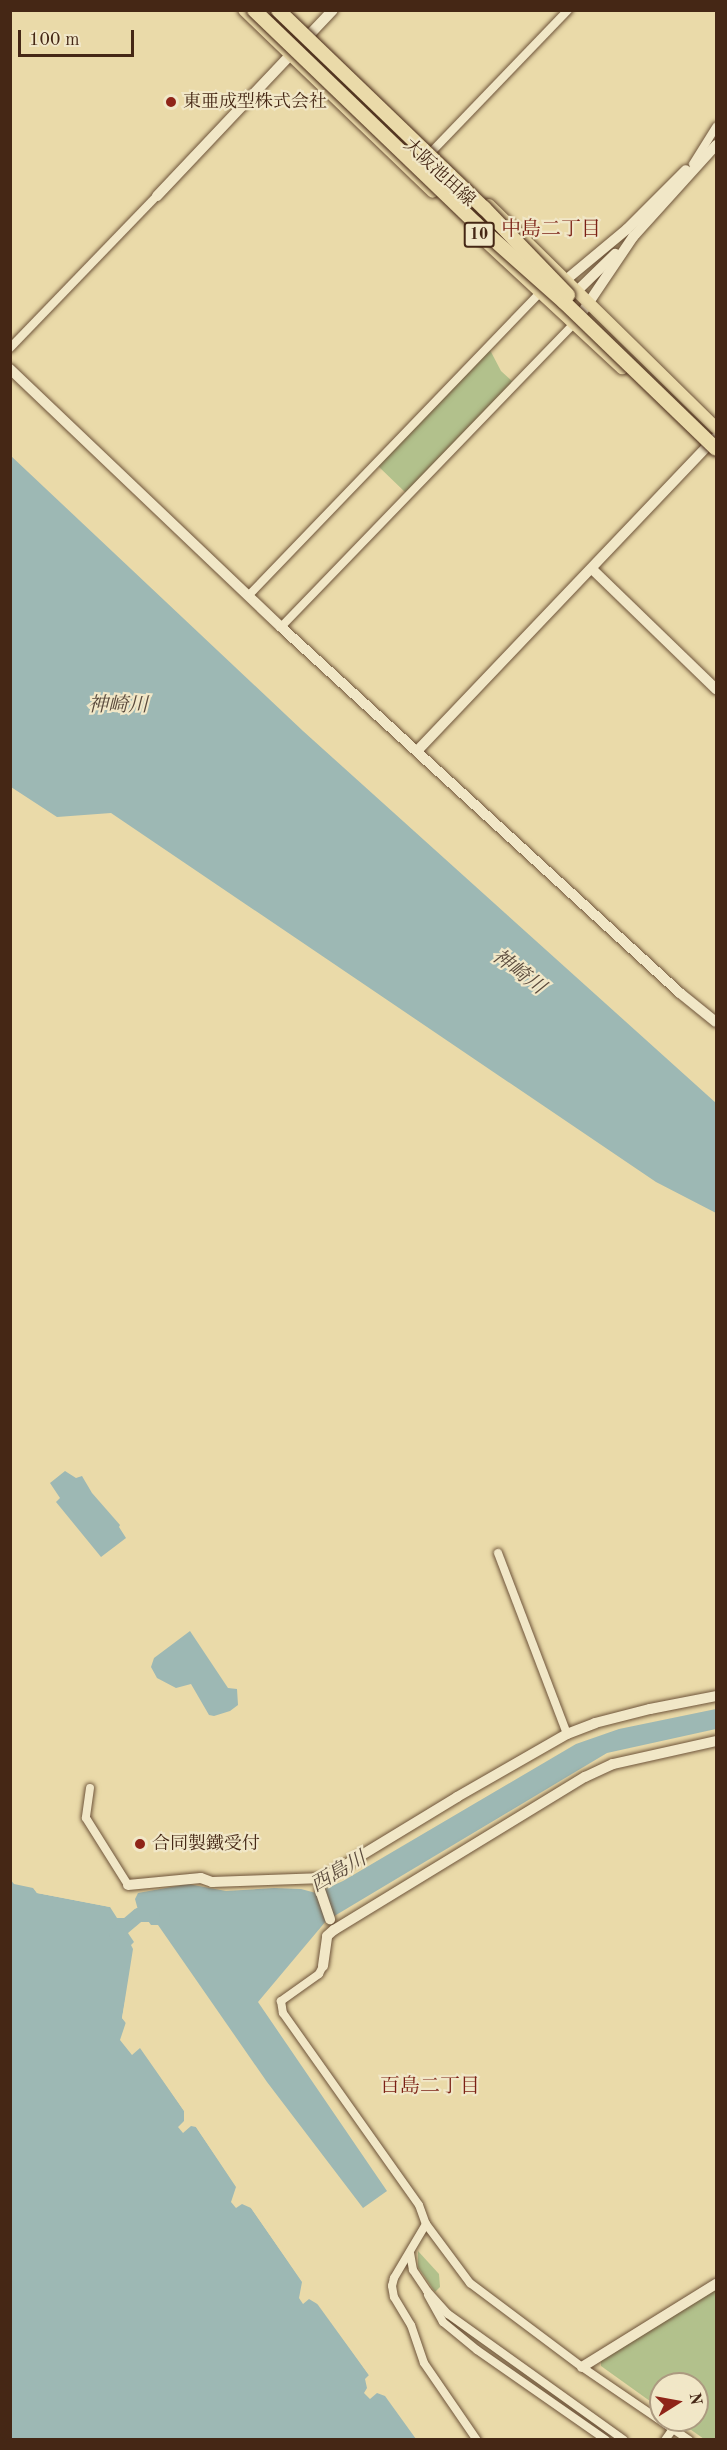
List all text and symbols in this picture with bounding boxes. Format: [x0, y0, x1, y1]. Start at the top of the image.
scale bar [21, 18, 136, 56]
text: 100 m [29, 31, 80, 49]
place label: 東亜成型株式会社 [183, 91, 327, 113]
marker: 東亜成型株式会社 [164, 95, 178, 109]
street label: 大阪池田線 [399, 134, 479, 212]
district label: 中島二丁目 [501, 218, 601, 242]
road number: 10 [462, 222, 496, 248]
water label: 神崎川 [88, 694, 148, 718]
water label: 神崎川 [487, 945, 549, 1001]
place label: 合同製鐵受付 [152, 1833, 260, 1855]
marker: 合同製鐵受付 [133, 1837, 147, 1851]
water label: 西島川 [307, 1848, 371, 1898]
district label: 百島二丁目 [380, 2075, 480, 2099]
north arrow [649, 2372, 709, 2432]
text: N [686, 2391, 704, 2406]

